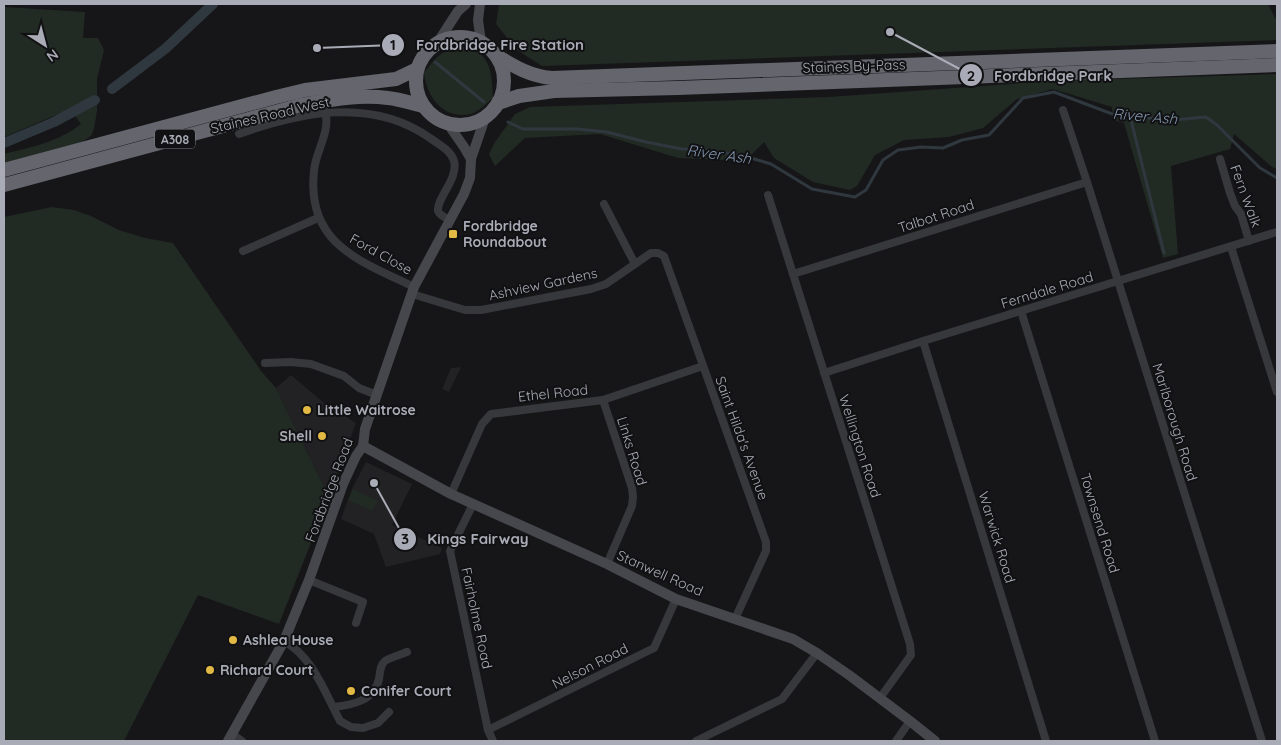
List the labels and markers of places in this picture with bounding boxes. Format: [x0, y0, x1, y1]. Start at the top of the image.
callout: Fordbridge Fire Station [381, 30, 594, 60]
callout: Fordbridge Park [959, 60, 1122, 90]
place label: Fordbridge Roundabout [463, 217, 547, 251]
marker: Fordbridge Roundabout [447, 228, 459, 240]
place label: Little Waitrose [317, 401, 416, 419]
marker: Little Waitrose [301, 404, 313, 416]
place label: Shell [280, 427, 312, 445]
marker: Shell [316, 430, 328, 442]
callout: Kings Fairway [393, 524, 539, 554]
place label: Ashlea House [243, 631, 334, 649]
marker: Ashlea House [227, 634, 239, 646]
place label: Richard Court [220, 661, 313, 679]
marker: Richard Court [204, 664, 216, 676]
place label: Conifer Court [361, 682, 452, 700]
marker: Conifer Court [345, 685, 357, 697]

